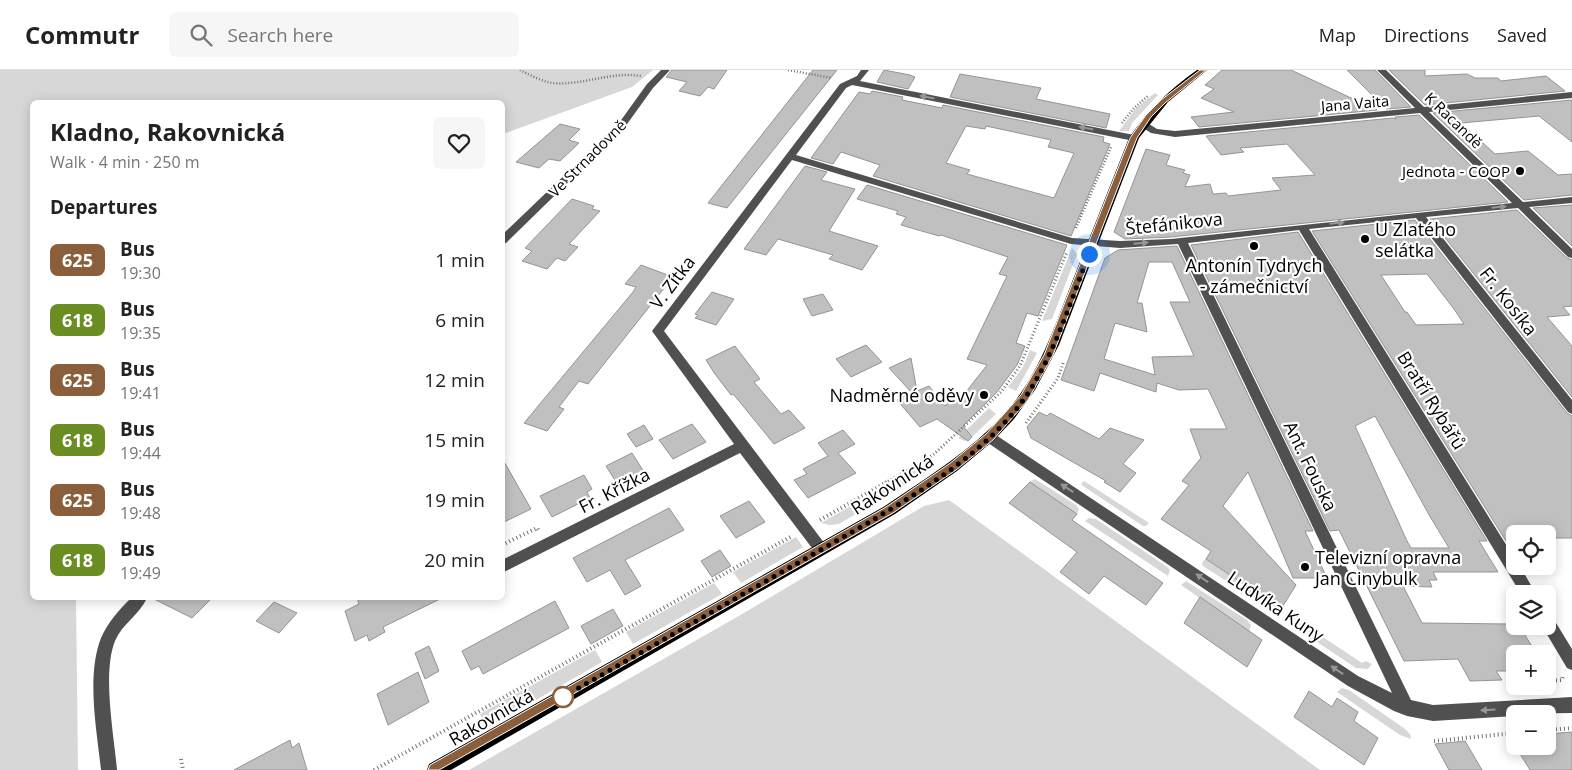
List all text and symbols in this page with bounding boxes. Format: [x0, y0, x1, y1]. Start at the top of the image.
search box [169, 12, 519, 57]
text: Commutr [25, 18, 139, 51]
icon: search [187, 21, 215, 49]
text: Search here [227, 22, 333, 48]
text: Map [1319, 23, 1356, 47]
text: Directions [1384, 23, 1469, 47]
text: Saved [1497, 23, 1547, 47]
street label: K Racandě [1421, 87, 1487, 153]
street label: Jana Vaita [1318, 90, 1390, 116]
one-way arrow [919, 93, 934, 101]
text: Kladno, Rakovnická [50, 115, 285, 148]
street label: Ve Strnadovně [544, 115, 630, 201]
button: heart [433, 117, 485, 169]
one-way arrow [1078, 124, 1094, 132]
text: Walk · 4 min · 250 m [50, 151, 200, 173]
place label: Jednota - COOP [1400, 161, 1510, 181]
marker: Jednota - COOP [1514, 165, 1526, 177]
text: Departures [50, 194, 157, 220]
one-way arrow [1491, 203, 1507, 211]
street label: Štefánikova [1124, 206, 1224, 240]
place label: U Zlatého selátka [1375, 217, 1456, 262]
one-way arrow [1330, 219, 1346, 227]
marker: U Zlatého selátka [1359, 233, 1371, 245]
text: Bus [120, 236, 155, 262]
one-way arrow [1133, 239, 1149, 247]
marker: Antonín Tydrych - zámečnictví [1248, 240, 1260, 252]
your location [1077, 242, 1102, 267]
text: 1 min [435, 247, 485, 273]
text: 625 [62, 248, 93, 272]
street label: V. Zítka [644, 250, 700, 314]
place label: Antonín Tydrych - zámečnictví [1186, 253, 1322, 298]
text: 19:30 [120, 262, 161, 284]
street label: Fr. Kosíka [1475, 262, 1543, 340]
text: Bus [120, 296, 155, 322]
text: 6 min [435, 307, 485, 333]
text: 618 [62, 308, 93, 332]
text: 19:35 [120, 322, 161, 344]
street label: Bratří Rybářů [1392, 346, 1472, 454]
text: Bus [120, 356, 155, 382]
text: 12 min [424, 367, 485, 393]
text: 625 [62, 368, 93, 392]
text: 19:41 [120, 382, 161, 404]
place label: Nadměrné oděvy [830, 383, 975, 407]
marker: Nadměrné oděvy [978, 389, 990, 401]
text: Bus [120, 416, 155, 442]
street label: Ant. Fouska [1279, 417, 1343, 515]
text: 15 min [424, 427, 485, 453]
text: 618 [62, 428, 93, 452]
text: 19:44 [120, 442, 161, 464]
street label: Rakovnická [846, 448, 938, 520]
street label: Fr. Křížka [574, 462, 654, 518]
text: Bus [120, 476, 155, 502]
one-way arrow [1060, 484, 1074, 493]
text: 19 min [424, 487, 485, 513]
text: 625 [62, 488, 93, 512]
text: 19:48 [120, 502, 161, 524]
map controls [1506, 525, 1556, 755]
button: locate [1506, 525, 1556, 575]
text: Bus [120, 536, 155, 562]
place label: Televizní opravna Jan Cinybulk [1313, 545, 1461, 590]
text: 20 min [424, 547, 485, 573]
text: 618 [62, 548, 93, 572]
marker: Televizní opravna Jan Cinybulk [1299, 561, 1311, 573]
text: 19:49 [120, 562, 161, 584]
street label: Ludvíka Kuny [1223, 565, 1330, 648]
one-way arrow [1195, 573, 1209, 583]
button: layers [1506, 585, 1556, 635]
button: + [1506, 645, 1556, 695]
one-way arrow [1330, 665, 1343, 674]
street label: Rakovnická [444, 683, 538, 751]
unlabelled marker [552, 686, 574, 708]
button: − [1506, 705, 1556, 755]
one-way arrow [1480, 706, 1496, 714]

